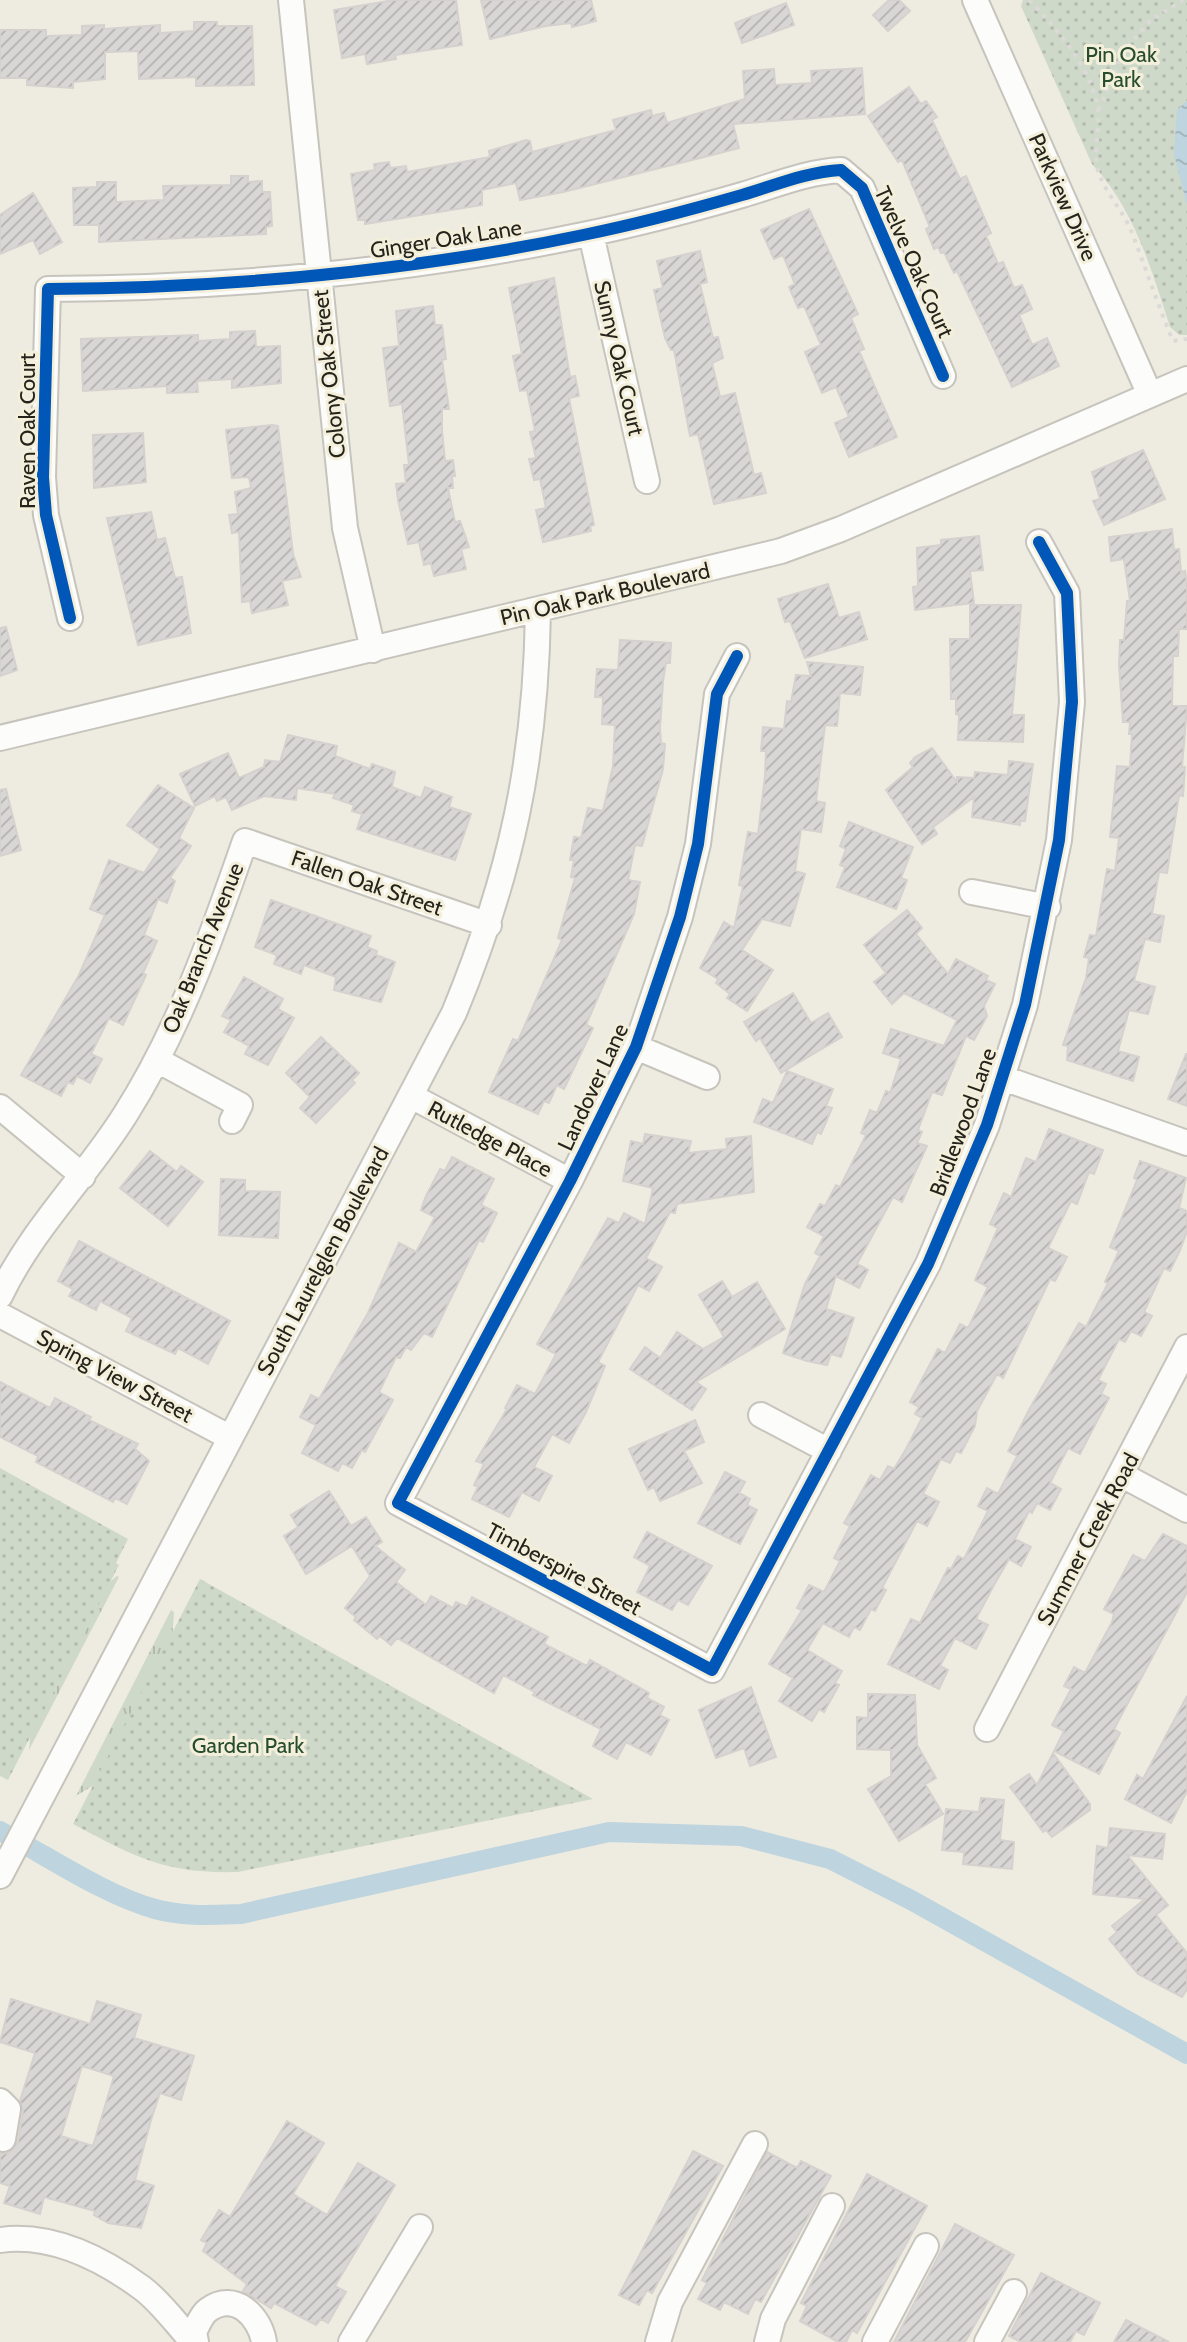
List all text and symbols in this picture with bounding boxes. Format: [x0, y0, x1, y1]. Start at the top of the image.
park label: Pin Oak Park [1085, 41, 1157, 93]
street label: Parkview Drive [1023, 129, 1103, 265]
street label: Twelve Oak Court [869, 182, 960, 342]
street label: Ginger Oak Lane [368, 214, 524, 264]
street label: Sunny Oak Court [588, 278, 650, 439]
street label: Colony Oak Street [307, 288, 351, 460]
street label: Raven Oak Court [14, 353, 41, 509]
street label: Pin Oak Park Boulevard [498, 557, 712, 631]
street label: Fallen Oak Street [288, 844, 447, 922]
street label: Oak Branch Avenue [157, 859, 249, 1037]
street label: Landover Lane [552, 1019, 634, 1155]
street label: Bridlewood Lane [924, 1044, 1002, 1200]
street label: Rutledge Place [423, 1095, 557, 1183]
street label: South Laurelglen Boulevard [251, 1142, 395, 1380]
street label: Spring View Street [32, 1324, 198, 1429]
street label: Summer Creek Road [1031, 1448, 1145, 1630]
street label: Timberspire Street [482, 1517, 647, 1621]
park label: Garden Park [192, 1732, 304, 1759]

